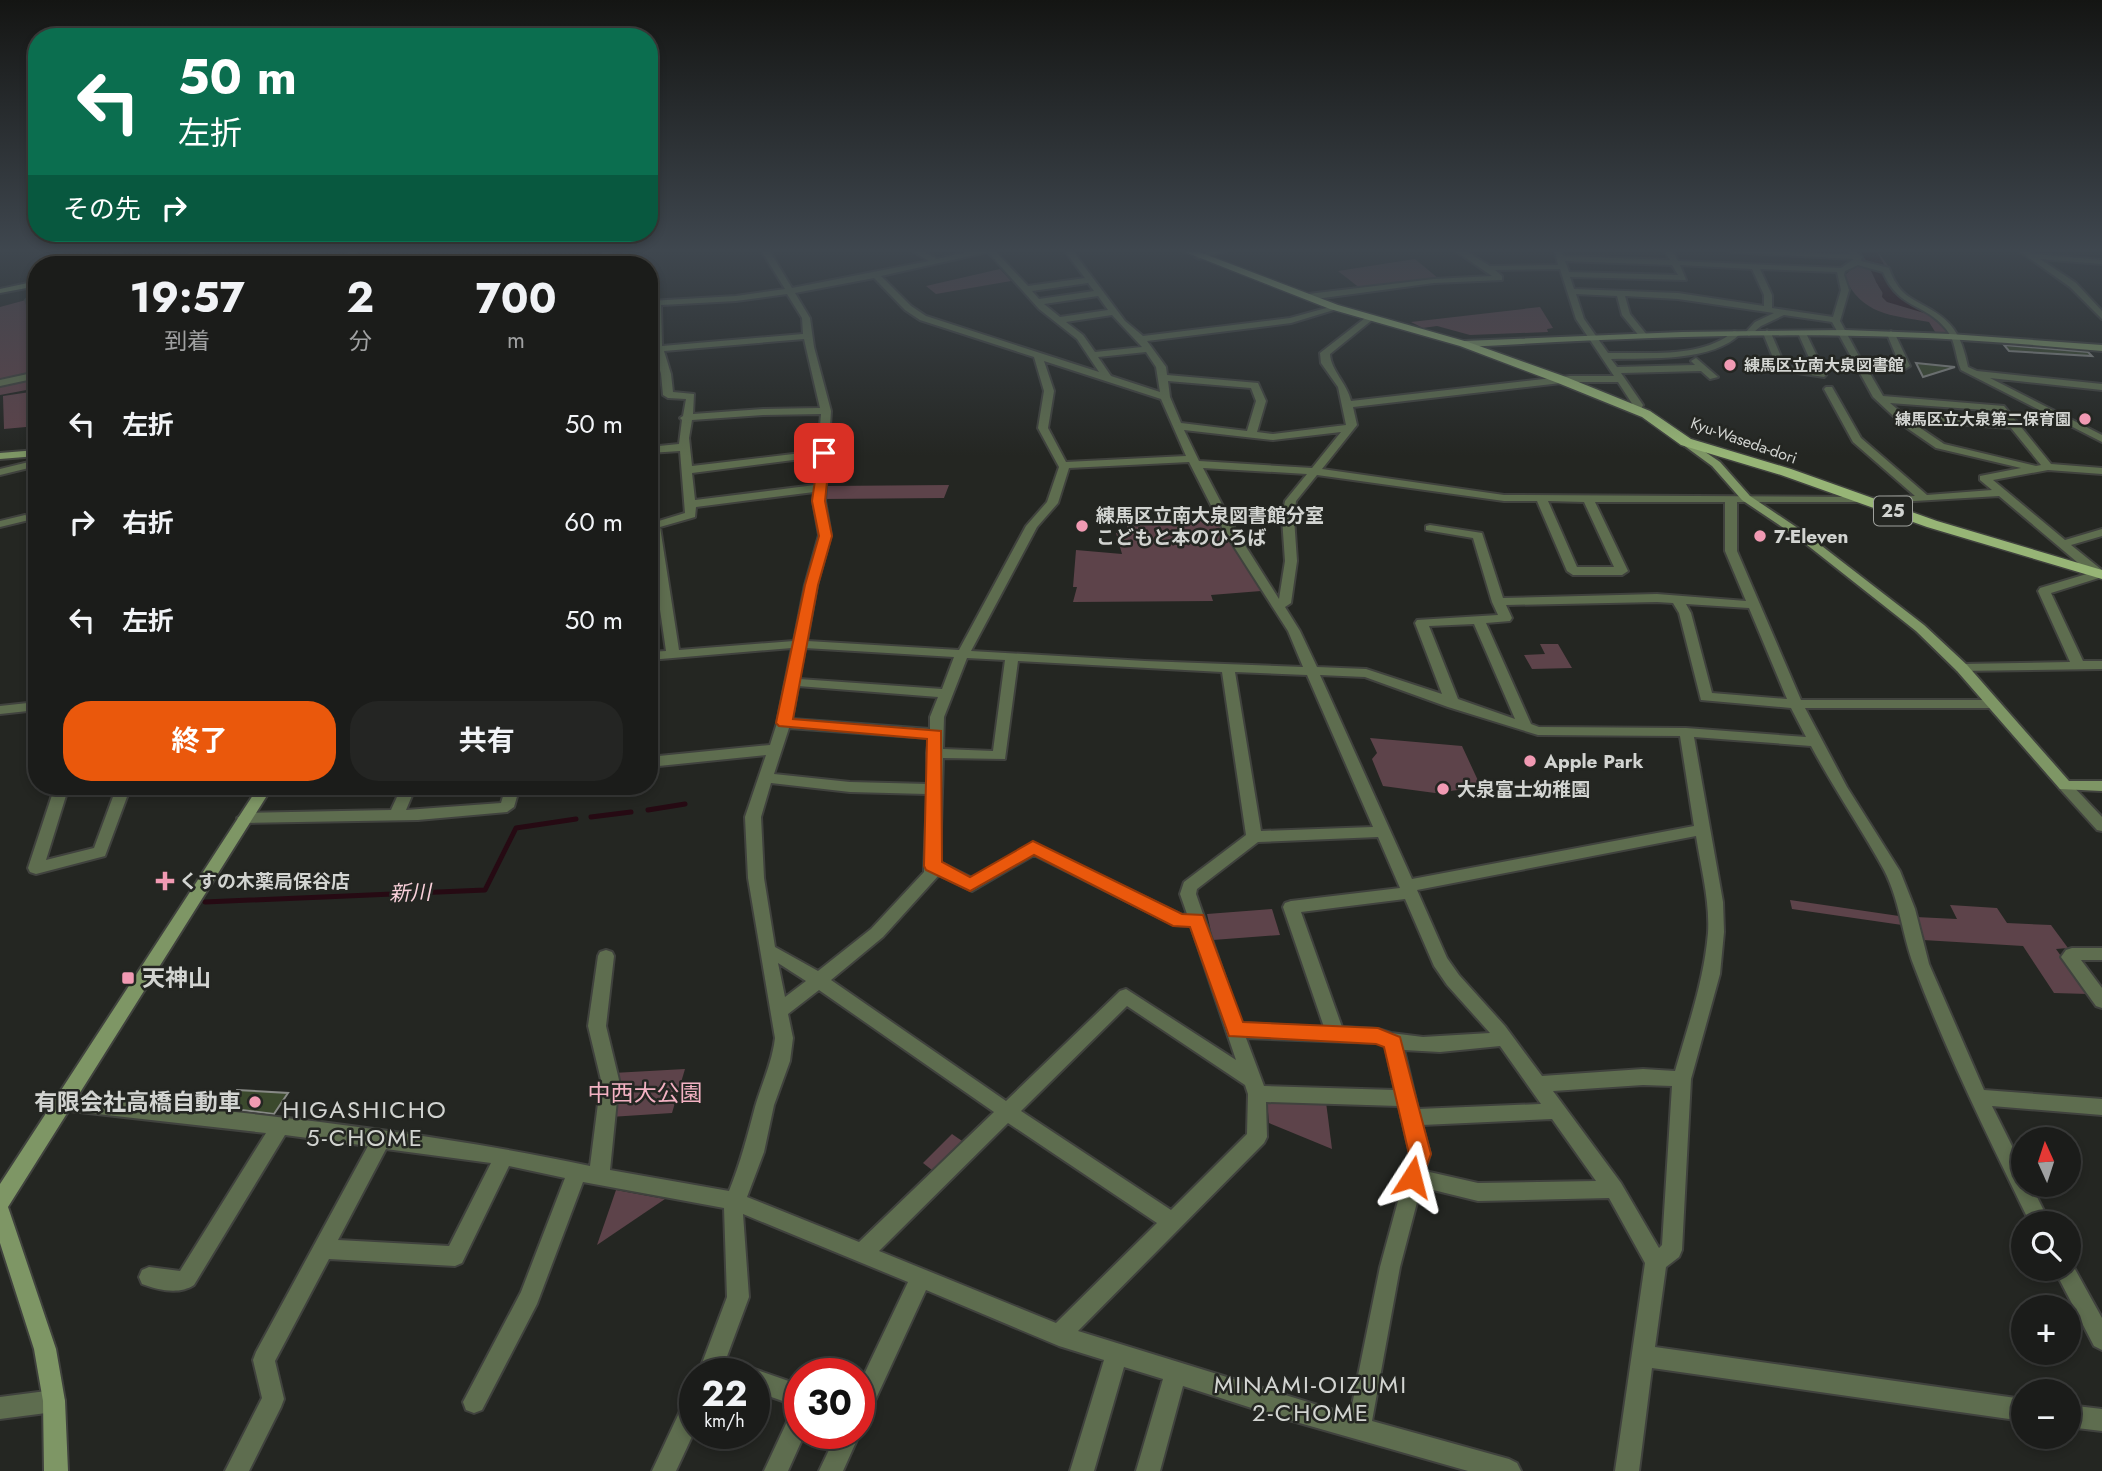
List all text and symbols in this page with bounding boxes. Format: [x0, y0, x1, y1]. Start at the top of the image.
text: 50 m [178, 42, 297, 112]
icon: left [63, 56, 154, 147]
text: 左折 [178, 110, 242, 156]
icon: right [155, 189, 193, 227]
text: その先 [63, 190, 141, 228]
text: 19:57 [130, 267, 245, 328]
text: 2 [346, 267, 374, 328]
text: 700 [476, 268, 556, 329]
text: m [507, 323, 525, 357]
text: 到着 [164, 324, 210, 358]
text: 分 [349, 324, 372, 358]
place label: 練馬区立南大泉図書館 [1744, 354, 1904, 377]
marker: 練馬区立南大泉図書館 [1722, 357, 1738, 373]
icon: left [63, 405, 101, 443]
text: 50 m [565, 405, 623, 443]
text: 左折 [122, 406, 174, 444]
place label: 練馬区立大泉第二保育園 [1895, 408, 2071, 431]
street label: Kyu-Waseda-dori [1687, 411, 1800, 469]
marker: 練馬区立大泉第二保育園 [2077, 411, 2093, 427]
pin [794, 423, 854, 483]
icon: arrive [805, 434, 843, 472]
road number: 25 [1874, 496, 1912, 526]
place label: 練馬区立南大泉図書館分室 こどもと本のひろば [1096, 502, 1324, 551]
icon: right [63, 503, 101, 541]
text: 60 m [564, 503, 623, 541]
text: 右折 [122, 504, 174, 542]
marker: 練馬区立南大泉図書館分室 こどもと本のひろば [1074, 518, 1090, 534]
place label: 7-Eleven [1774, 523, 1848, 550]
marker: 7-Eleven [1752, 528, 1768, 544]
icon: left [63, 601, 101, 639]
text: 50 m [565, 601, 623, 639]
text: 左折 [122, 602, 174, 640]
button: 終了 [63, 701, 336, 781]
button: 共有 [350, 701, 623, 781]
place label: Apple Park [1543, 748, 1643, 775]
marker: Apple Park [1522, 753, 1538, 769]
place label: 大泉富士幼稚園 [1457, 776, 1590, 803]
marker: 大泉富士幼稚園 [1435, 781, 1451, 797]
place label: くすの木薬局保谷店 [179, 868, 350, 895]
marker: くすの木薬局保谷店 [157, 873, 173, 889]
water label: 新川 [388, 877, 434, 909]
place label: 天神山 [142, 961, 211, 995]
marker: 天神山 [120, 970, 136, 986]
park label: 中西大公園 [588, 1076, 703, 1110]
place label: 有限会社高橋自動車 [34, 1085, 241, 1119]
district label: HIGASHICHO 5-CHOME [282, 1092, 448, 1155]
marker: 有限会社高橋自動車 [247, 1094, 263, 1110]
north arrow [2011, 1127, 2081, 1197]
map controls [2011, 1127, 2081, 1449]
position arrow [1375, 1140, 1449, 1214]
button: search [2011, 1211, 2081, 1281]
button: + [2011, 1295, 2081, 1365]
speed limit sign: 30 [784, 1358, 875, 1449]
district label: MINAMI-OIZUMI 2-CHOME [1214, 1367, 1408, 1430]
text: 22 [702, 1369, 747, 1419]
button: − [2011, 1379, 2081, 1449]
text: km/h [704, 1408, 745, 1434]

